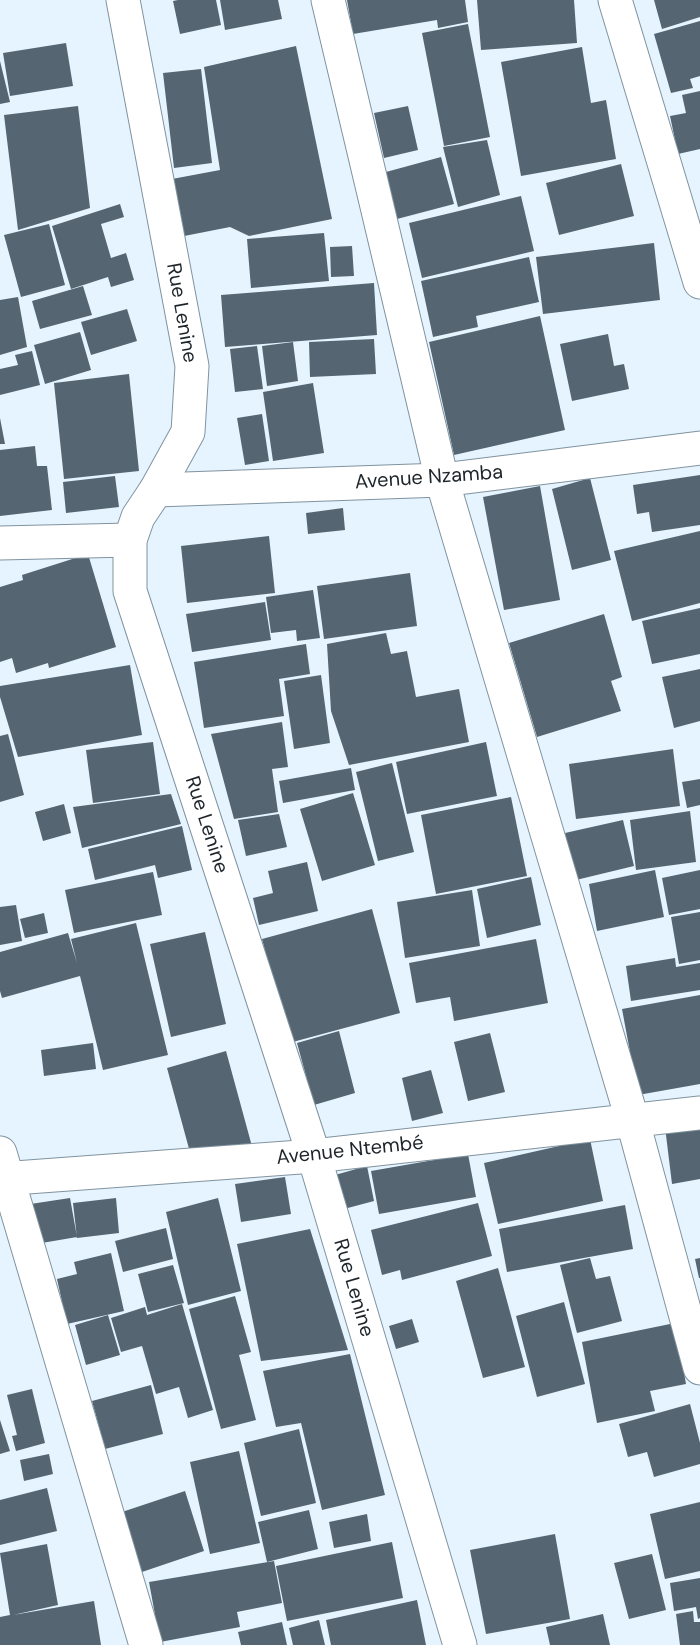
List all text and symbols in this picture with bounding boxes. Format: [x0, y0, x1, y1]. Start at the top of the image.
street label: Rue Lenine [160, 261, 202, 365]
street label: Avenue Nzamba [354, 461, 504, 495]
street label: Rue Lenine [179, 773, 233, 877]
street label: Avenue Ntembé [275, 1131, 425, 1171]
street label: Rue Lenine [328, 1236, 378, 1340]

